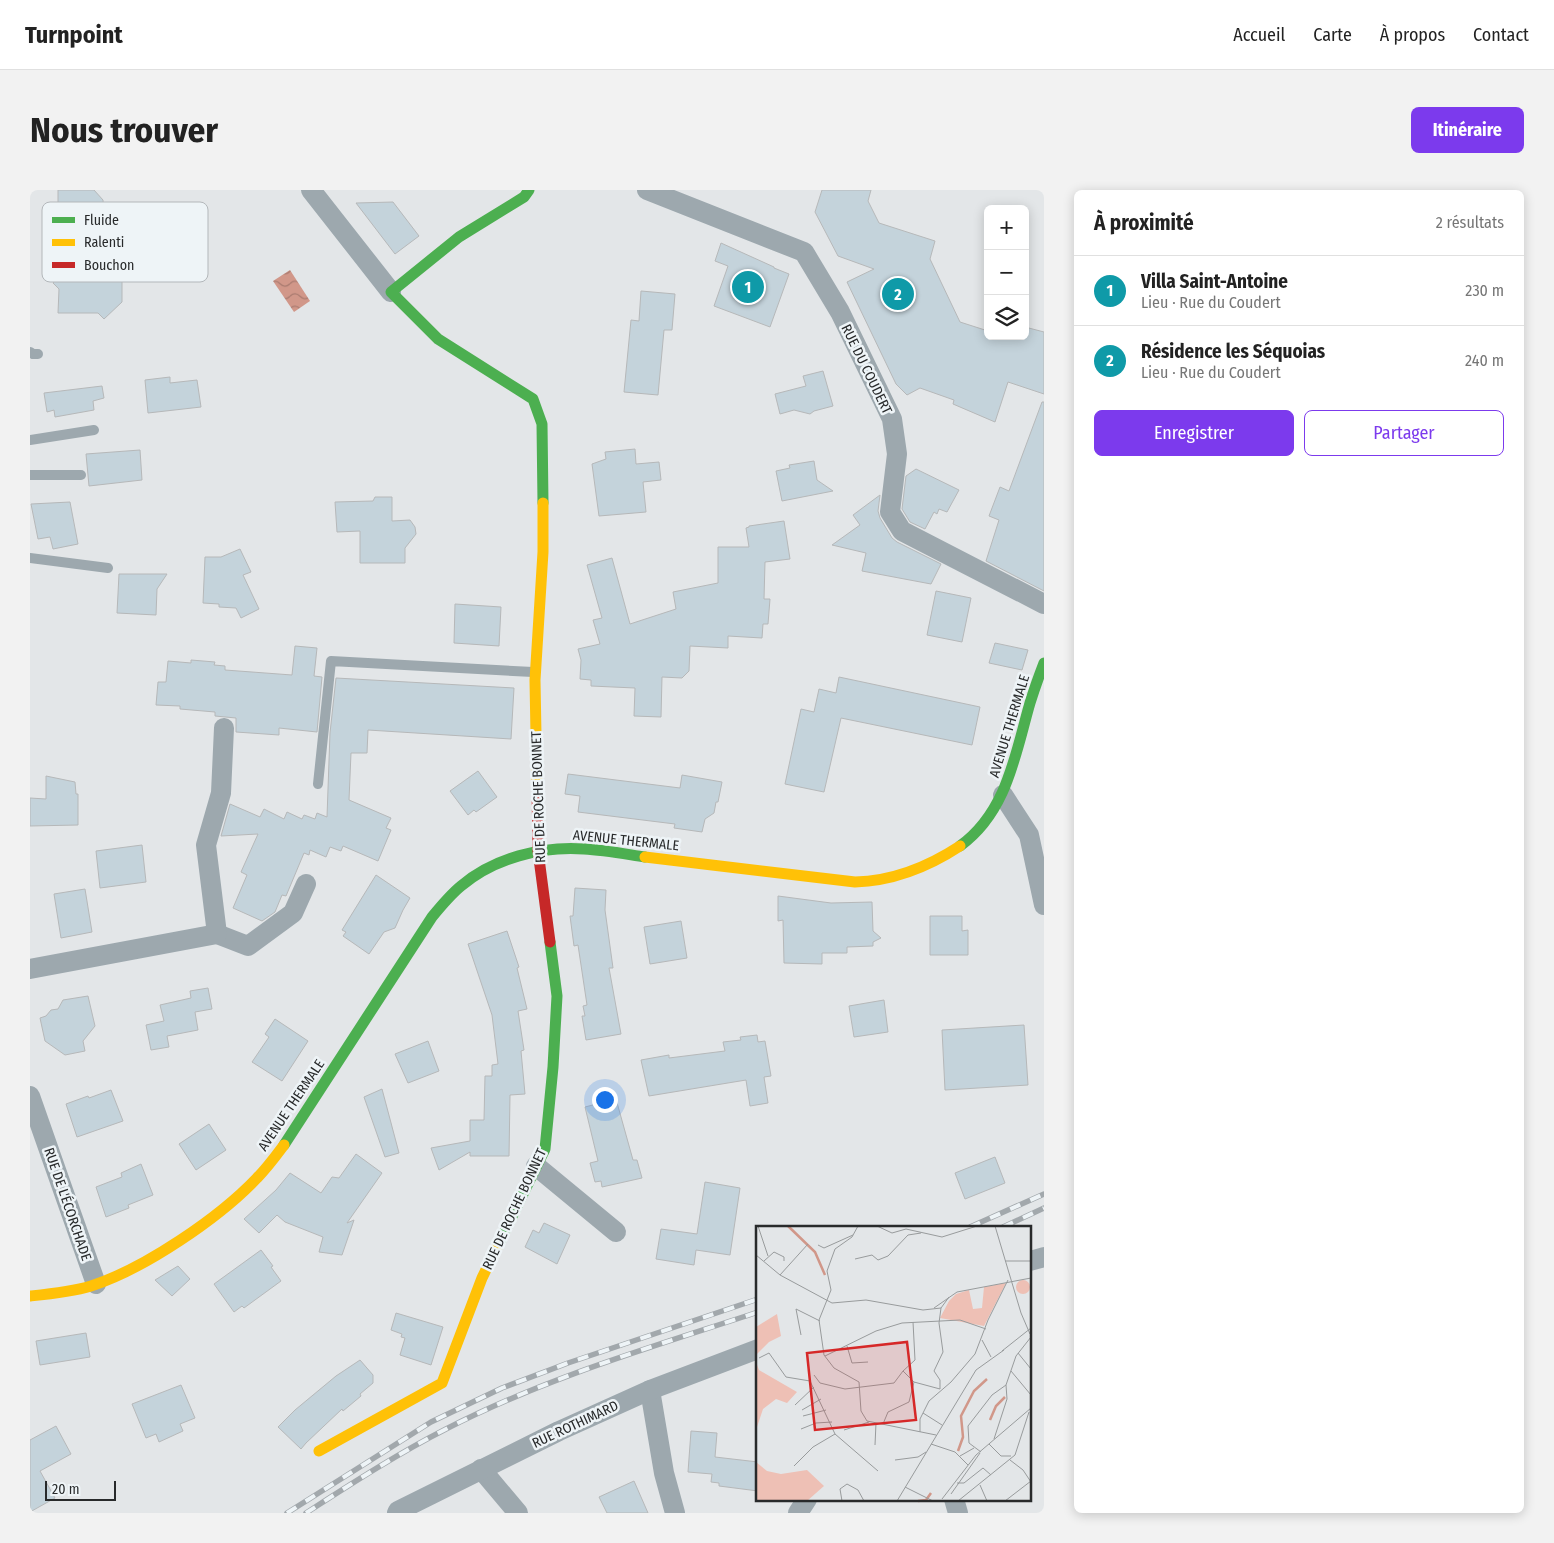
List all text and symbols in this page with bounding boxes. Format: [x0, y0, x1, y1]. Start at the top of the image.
text: Turnpoint [25, 21, 123, 49]
text: Accueil [1233, 24, 1285, 46]
text: Carte [1313, 24, 1352, 46]
text: À propos [1380, 24, 1445, 46]
text: Contact [1473, 24, 1529, 46]
button: Itinéraire [1411, 107, 1524, 153]
text: Nous trouver [30, 109, 218, 151]
legend [42, 202, 208, 282]
map controls [984, 205, 1029, 340]
button: + [984, 205, 1029, 250]
text: À proximité [1094, 210, 1194, 236]
text: Fluide [84, 212, 119, 229]
text: 2 résultats [1436, 213, 1504, 232]
text: Ralenti [84, 234, 124, 251]
button: − [984, 250, 1029, 295]
text: Bouchon [84, 257, 134, 274]
pin: 1 [732, 268, 764, 306]
text: Villa Saint-Antoine [1141, 270, 1288, 293]
pin: 2 [882, 275, 914, 313]
text: 1 [1107, 281, 1113, 300]
text: 230 m [1465, 281, 1504, 300]
text: Lieu · Rue du Coudert [1141, 293, 1281, 312]
button: layers [984, 295, 1029, 340]
street label: RUE DU COUDERT [838, 322, 896, 417]
text: Résidence les Séquoias [1141, 340, 1325, 363]
text: 2 [1106, 351, 1114, 370]
text: 240 m [1465, 351, 1504, 370]
text: Lieu · Rue du Coudert [1141, 363, 1281, 382]
button: Enregistrer [1094, 410, 1294, 456]
button: Partager [1304, 410, 1504, 456]
street label: AVENUE THERMALE [986, 672, 1033, 780]
street label: RUE DE ROCHE BONNET [528, 730, 549, 863]
street label: AVENUE THERMALE [572, 826, 680, 855]
street label: AVENUE THERMALE [255, 1056, 329, 1154]
your location [592, 1087, 618, 1113]
street label: RUE DE L'ÉCORCHADE [40, 1145, 96, 1263]
street label: RUE DE ROCHE BONNET [479, 1145, 550, 1273]
inset map [756, 1226, 1032, 1500]
street label: RUE ROTHIMARD [529, 1397, 621, 1452]
scale bar [45, 1478, 116, 1501]
text: 20 m [52, 1481, 80, 1498]

